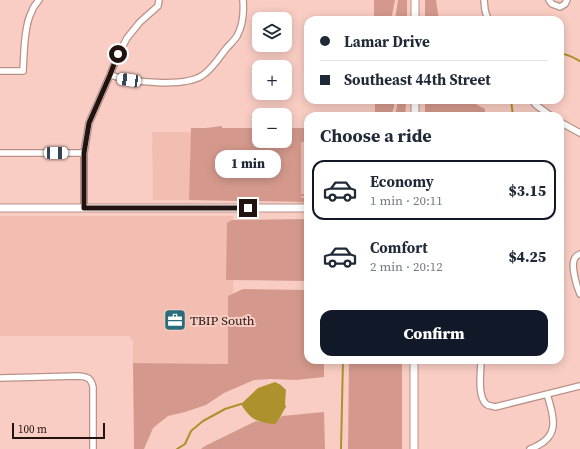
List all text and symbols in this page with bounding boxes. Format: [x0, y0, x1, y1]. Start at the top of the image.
map controls [252, 12, 292, 148]
button: layers [252, 12, 292, 52]
text: Lamar Drive [344, 31, 430, 52]
route start [109, 45, 127, 63]
button: + [252, 60, 292, 100]
text: Southeast 44th Street [344, 69, 491, 90]
car [116, 72, 142, 88]
button: − [252, 108, 292, 148]
text: Choose a ride [320, 123, 432, 148]
car [44, 147, 68, 159]
callout: 1 min [215, 150, 281, 178]
text: 1 min [231, 155, 265, 172]
text: Economy [370, 171, 434, 192]
icon: car [322, 172, 358, 208]
text: $3.15 [508, 180, 546, 201]
text: 1 min · 20:11 [370, 192, 443, 209]
route end [239, 199, 257, 217]
text: Comfort [370, 237, 428, 258]
icon: car [322, 238, 358, 274]
text: $4.25 [508, 246, 546, 267]
text: 2 min · 20:12 [370, 258, 443, 275]
office icon: TBIP South [162, 307, 188, 333]
button: Confirm [320, 310, 548, 356]
place label: TBIP South [190, 312, 255, 329]
scale bar [12, 421, 105, 440]
text: 100 m [18, 422, 47, 437]

